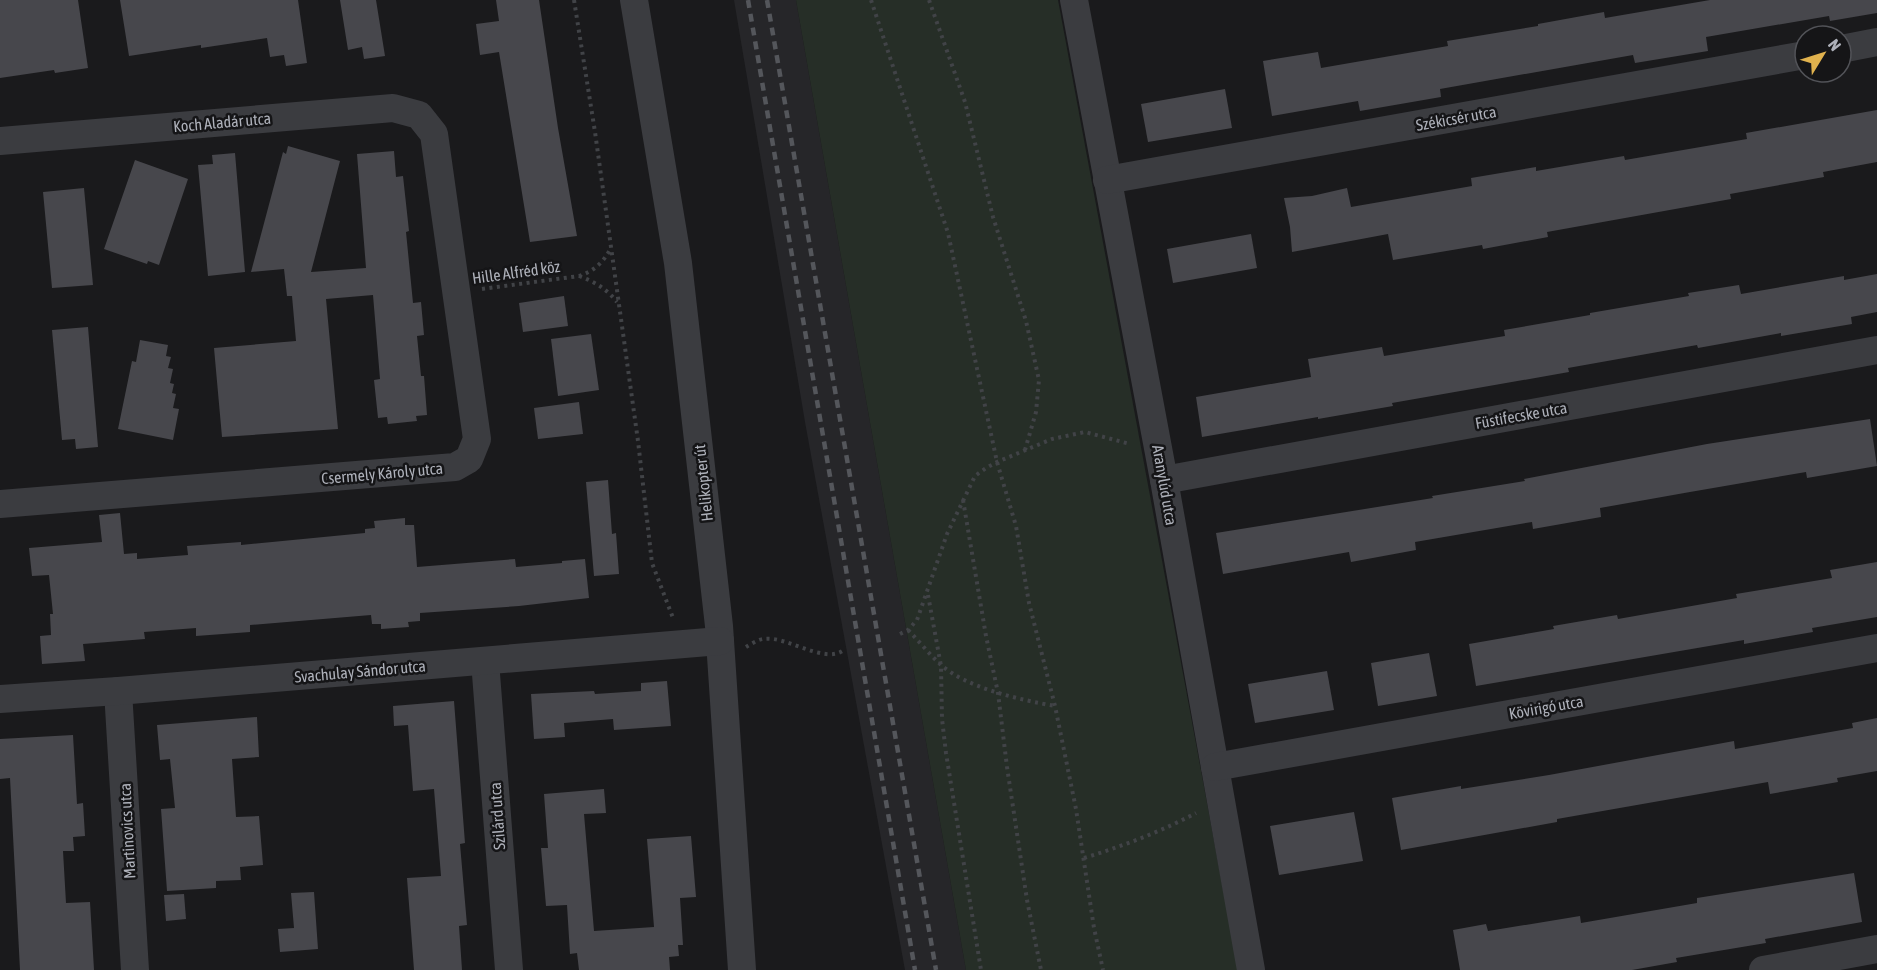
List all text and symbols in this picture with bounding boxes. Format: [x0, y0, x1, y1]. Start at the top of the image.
north arrow [1793, 24, 1853, 84]
text: N [1825, 35, 1845, 54]
street label: Székicsér utca [1414, 102, 1498, 134]
street label: Koch Aladár utca [172, 109, 272, 135]
street label: Hille Alfréd köz [471, 257, 561, 287]
street label: Füstifecske utca [1474, 398, 1568, 432]
street label: Helikopter út [690, 443, 717, 522]
street label: Aranylúd utca [1148, 443, 1181, 527]
street label: Csermely Károly utca [320, 459, 444, 488]
street label: Svachulay Sándor utca [294, 656, 427, 687]
street label: Kövirigó utca [1507, 692, 1585, 723]
street label: Szilárd utca [486, 782, 508, 850]
street label: Martinovics utca [116, 783, 138, 879]

